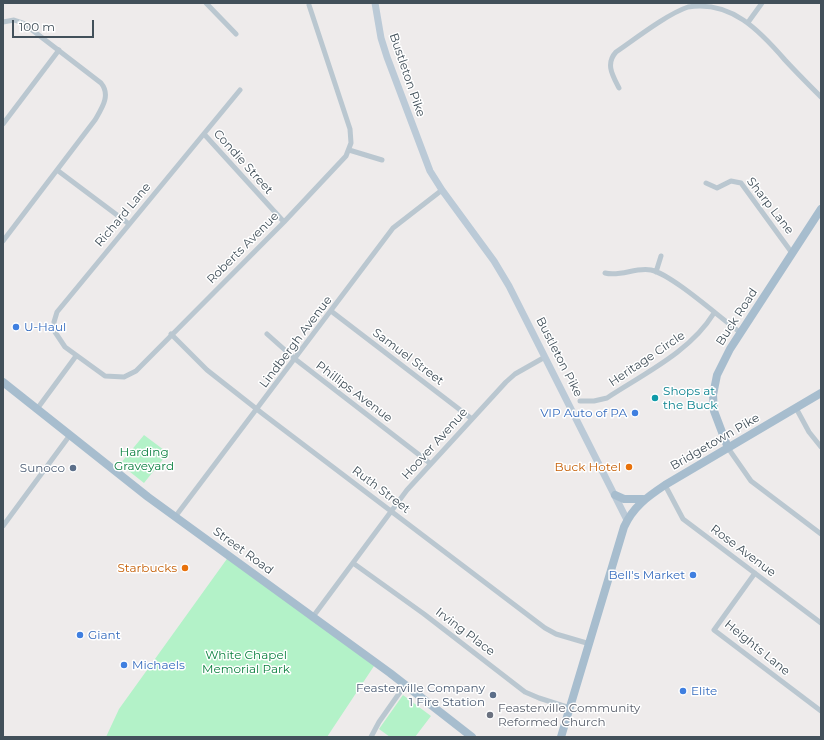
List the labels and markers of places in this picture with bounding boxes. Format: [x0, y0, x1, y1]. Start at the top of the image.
place label: U-Haul [24, 320, 66, 334]
marker: U-Haul [11, 322, 21, 332]
place label: Shops at the Buck [663, 384, 717, 412]
marker: Shops at the Buck [650, 393, 660, 403]
place label: VIP Auto of PA [540, 406, 627, 420]
marker: VIP Auto of PA [630, 408, 640, 418]
place label: Buck Hotel [555, 460, 621, 474]
place label: Sunoco [20, 461, 65, 475]
marker: Buck Hotel [624, 462, 634, 472]
marker: Sunoco [68, 463, 78, 473]
place label: Starbucks [117, 561, 177, 575]
marker: Starbucks [180, 563, 190, 573]
place label: Bell's Market [609, 568, 685, 582]
marker: Bell's Market [688, 570, 698, 580]
place label: Giant [88, 628, 121, 642]
marker: Giant [75, 630, 85, 640]
place label: Michaels [132, 658, 185, 672]
marker: Michaels [119, 660, 129, 670]
place label: Feasterville Company 1 Fire Station [356, 681, 485, 709]
place label: Elite [691, 684, 717, 698]
marker: Elite [678, 686, 688, 696]
marker: Feasterville Company 1 Fire Station [488, 690, 498, 700]
place label: Feasterville Community Reformed Church [498, 701, 640, 729]
marker: Feasterville Community Reformed Church [485, 710, 495, 720]

